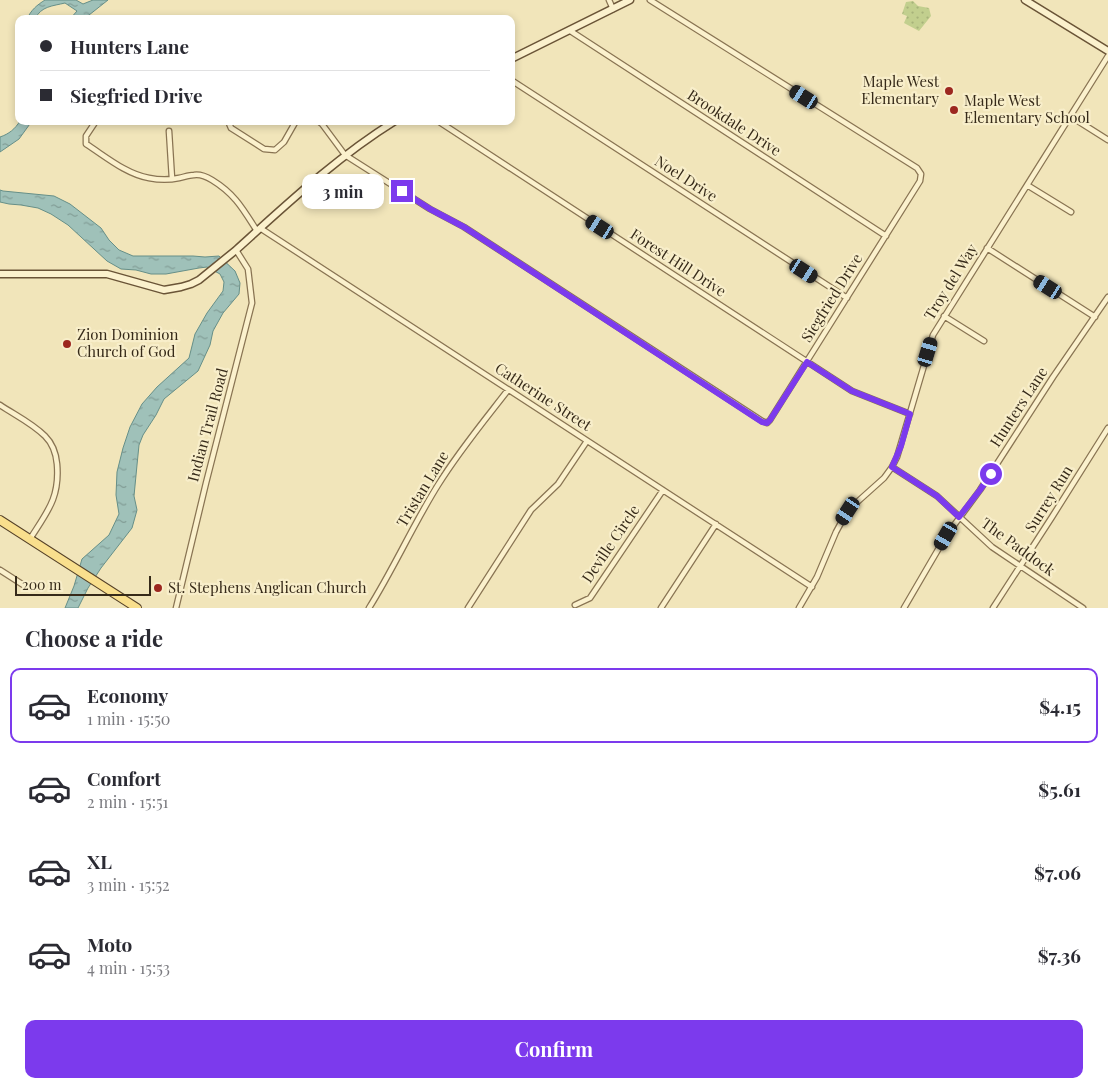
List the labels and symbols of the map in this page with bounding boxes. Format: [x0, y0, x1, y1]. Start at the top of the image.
place label: Maple West Elementary [861, 71, 940, 108]
car [787, 83, 820, 111]
street label: Brookdale Drive [684, 84, 785, 160]
marker: Maple West Elementary [943, 85, 955, 97]
place label: Maple West Elementary School [964, 90, 1090, 127]
marker: Maple West Elementary School [948, 104, 960, 116]
street label: Noel Drive [651, 150, 722, 206]
callout: 3 min [302, 174, 384, 208]
route end [391, 180, 413, 202]
car [583, 213, 616, 241]
street label: Forest Hill Drive [627, 224, 730, 301]
street label: Troy del Way [919, 239, 982, 323]
street label: Siegfried Drive [796, 249, 866, 346]
car [787, 257, 820, 285]
car [1031, 273, 1064, 301]
place label: Zion Dominion Church of God [77, 324, 179, 361]
car [916, 335, 939, 369]
marker: Zion Dominion Church of God [61, 338, 73, 350]
street label: Catherine Street [491, 358, 596, 435]
street label: Hunters Lane [985, 363, 1052, 450]
street label: Indian Trail Road [182, 365, 232, 484]
street label: Tristan Lane [392, 447, 453, 530]
street label: Surrey Run [1020, 461, 1077, 536]
route start [980, 463, 1002, 485]
car [833, 494, 862, 528]
street label: Deville Circle [577, 501, 644, 586]
street label: The Paddock [978, 513, 1060, 580]
car [932, 519, 959, 553]
scale bar [15, 573, 151, 596]
place label: St. Stephens Anglican Church [168, 577, 367, 597]
marker: St. Stephens Anglican Church [152, 582, 164, 594]

